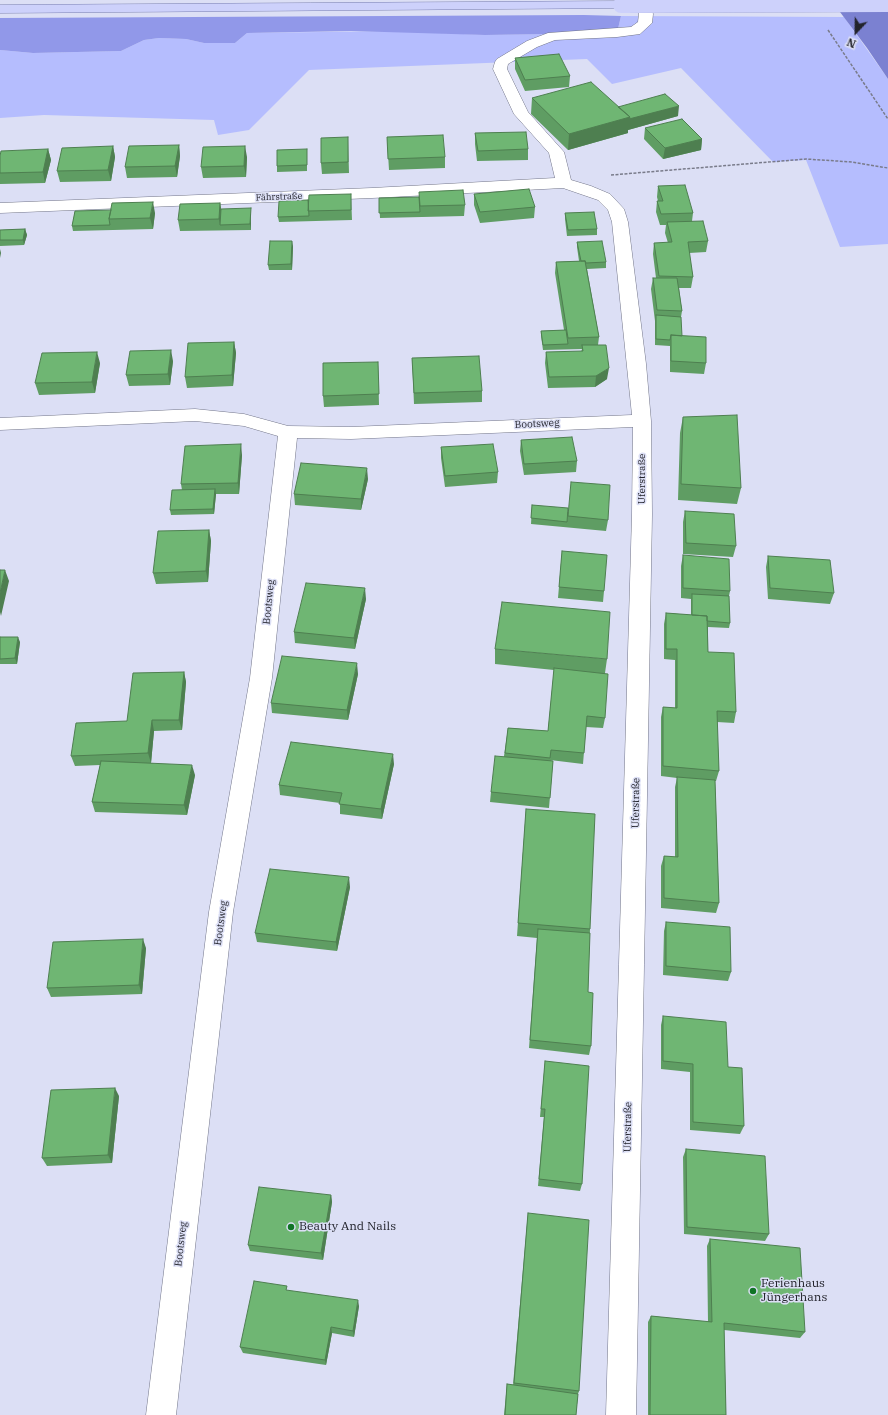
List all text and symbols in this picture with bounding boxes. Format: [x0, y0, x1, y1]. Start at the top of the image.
north arrow [836, 12, 876, 52]
text: N [845, 35, 858, 51]
street label: Fährstraße [255, 191, 303, 203]
street label: Bootsweg [514, 417, 560, 431]
street label: Uferstraße [636, 454, 648, 504]
street label: Bootsweg [261, 579, 277, 625]
street label: Uferstraße [630, 778, 642, 828]
street label: Bootsweg [212, 900, 230, 946]
street label: Uferstraße [622, 1102, 634, 1152]
place label: Beauty And Nails [299, 1220, 396, 1234]
street label: Bootsweg [172, 1221, 190, 1267]
marker: Beauty And Nails [286, 1222, 296, 1232]
place label: Ferienhaus Jüngerhans [761, 1277, 827, 1305]
marker: Ferienhaus Jüngerhans [748, 1286, 758, 1296]

